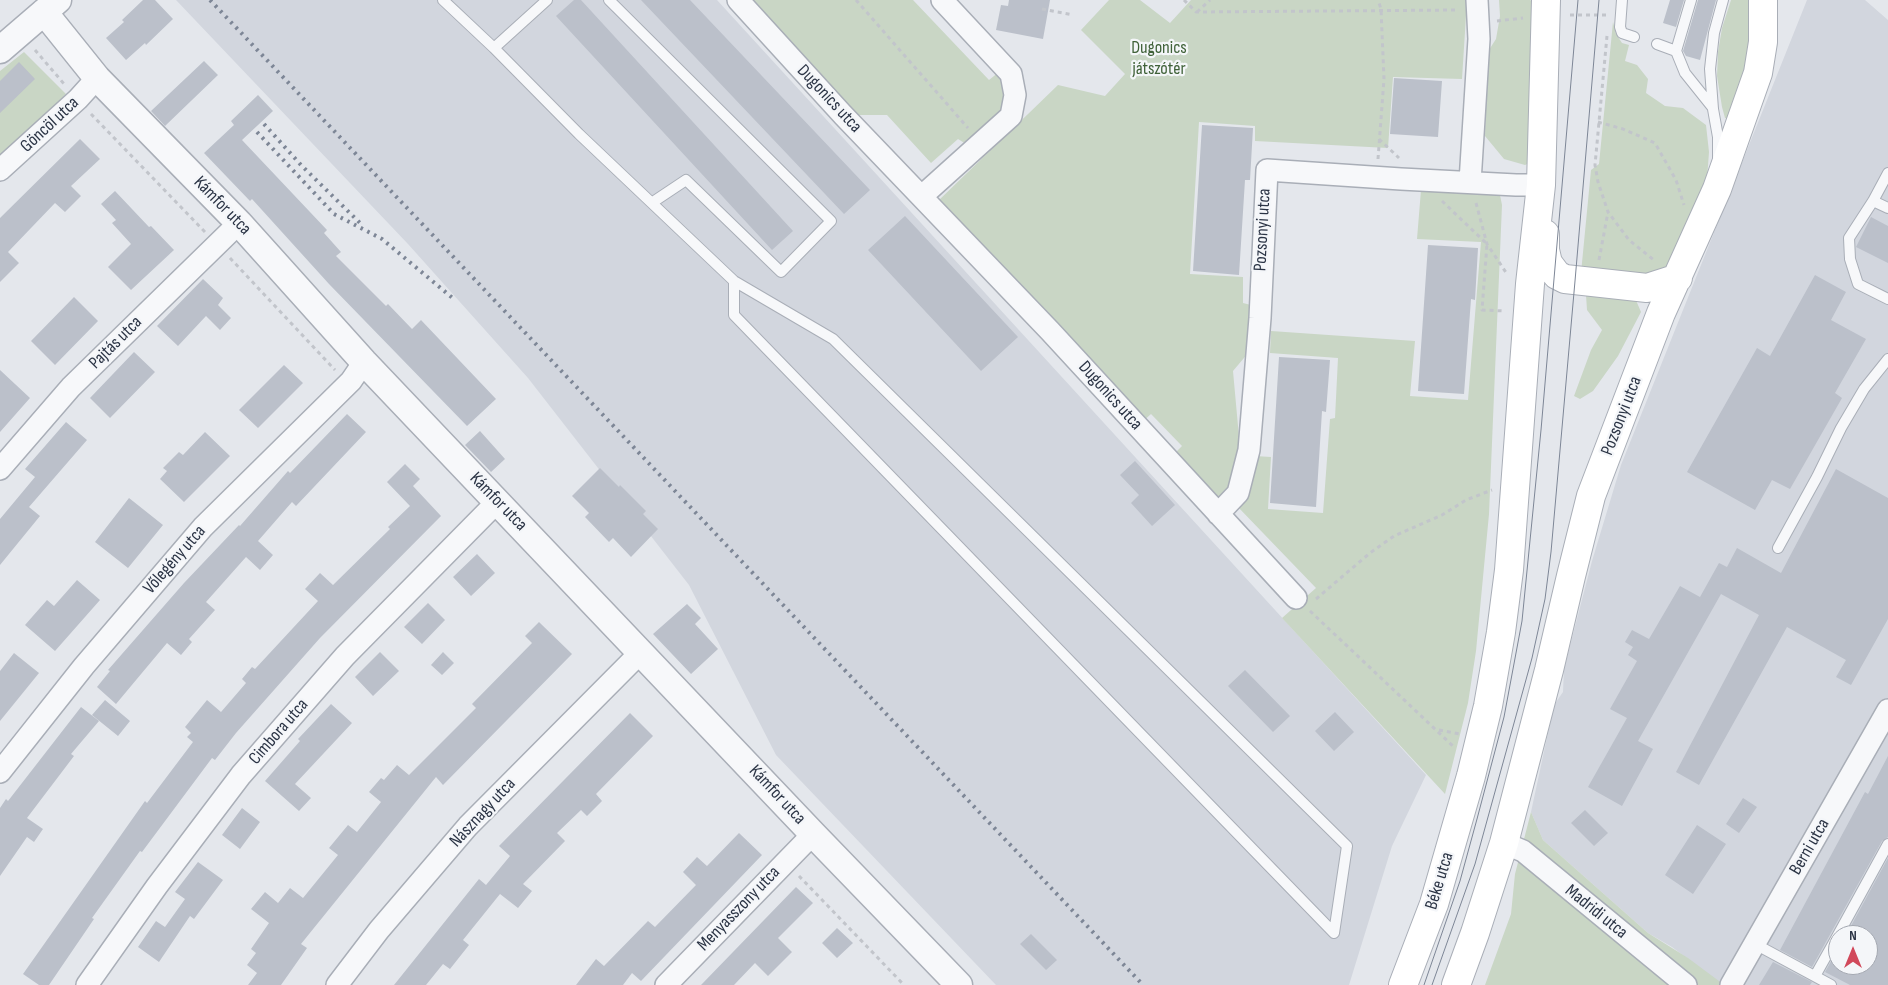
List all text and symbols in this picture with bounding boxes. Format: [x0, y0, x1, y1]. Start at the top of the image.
park label: Dugonics játszótér [1131, 37, 1187, 80]
street label: Dugonics utca [792, 60, 866, 138]
street label: Göncöl utca [16, 93, 84, 157]
street label: Kámfor utca [189, 172, 255, 240]
street label: Pozsonyi utca [1250, 188, 1276, 272]
street label: Pajtás utca [85, 312, 147, 374]
street label: Dugonics utca [1073, 357, 1147, 435]
street label: Pozsonyi utca [1597, 373, 1647, 459]
street label: Kámfor utca [465, 468, 531, 536]
street label: Vőlegény utca [139, 521, 211, 599]
street label: Cimbora utca [245, 695, 313, 769]
street label: Kámfor utca [744, 761, 810, 829]
street label: Násznagy utca [445, 774, 521, 852]
street label: Berni utca [1785, 815, 1835, 879]
street label: Béke utca [1421, 850, 1459, 912]
street label: Menyasszony utca [693, 862, 785, 956]
street label: Madridi utca [1560, 880, 1632, 944]
north arrow [1828, 925, 1878, 975]
text: N [1849, 927, 1857, 944]

